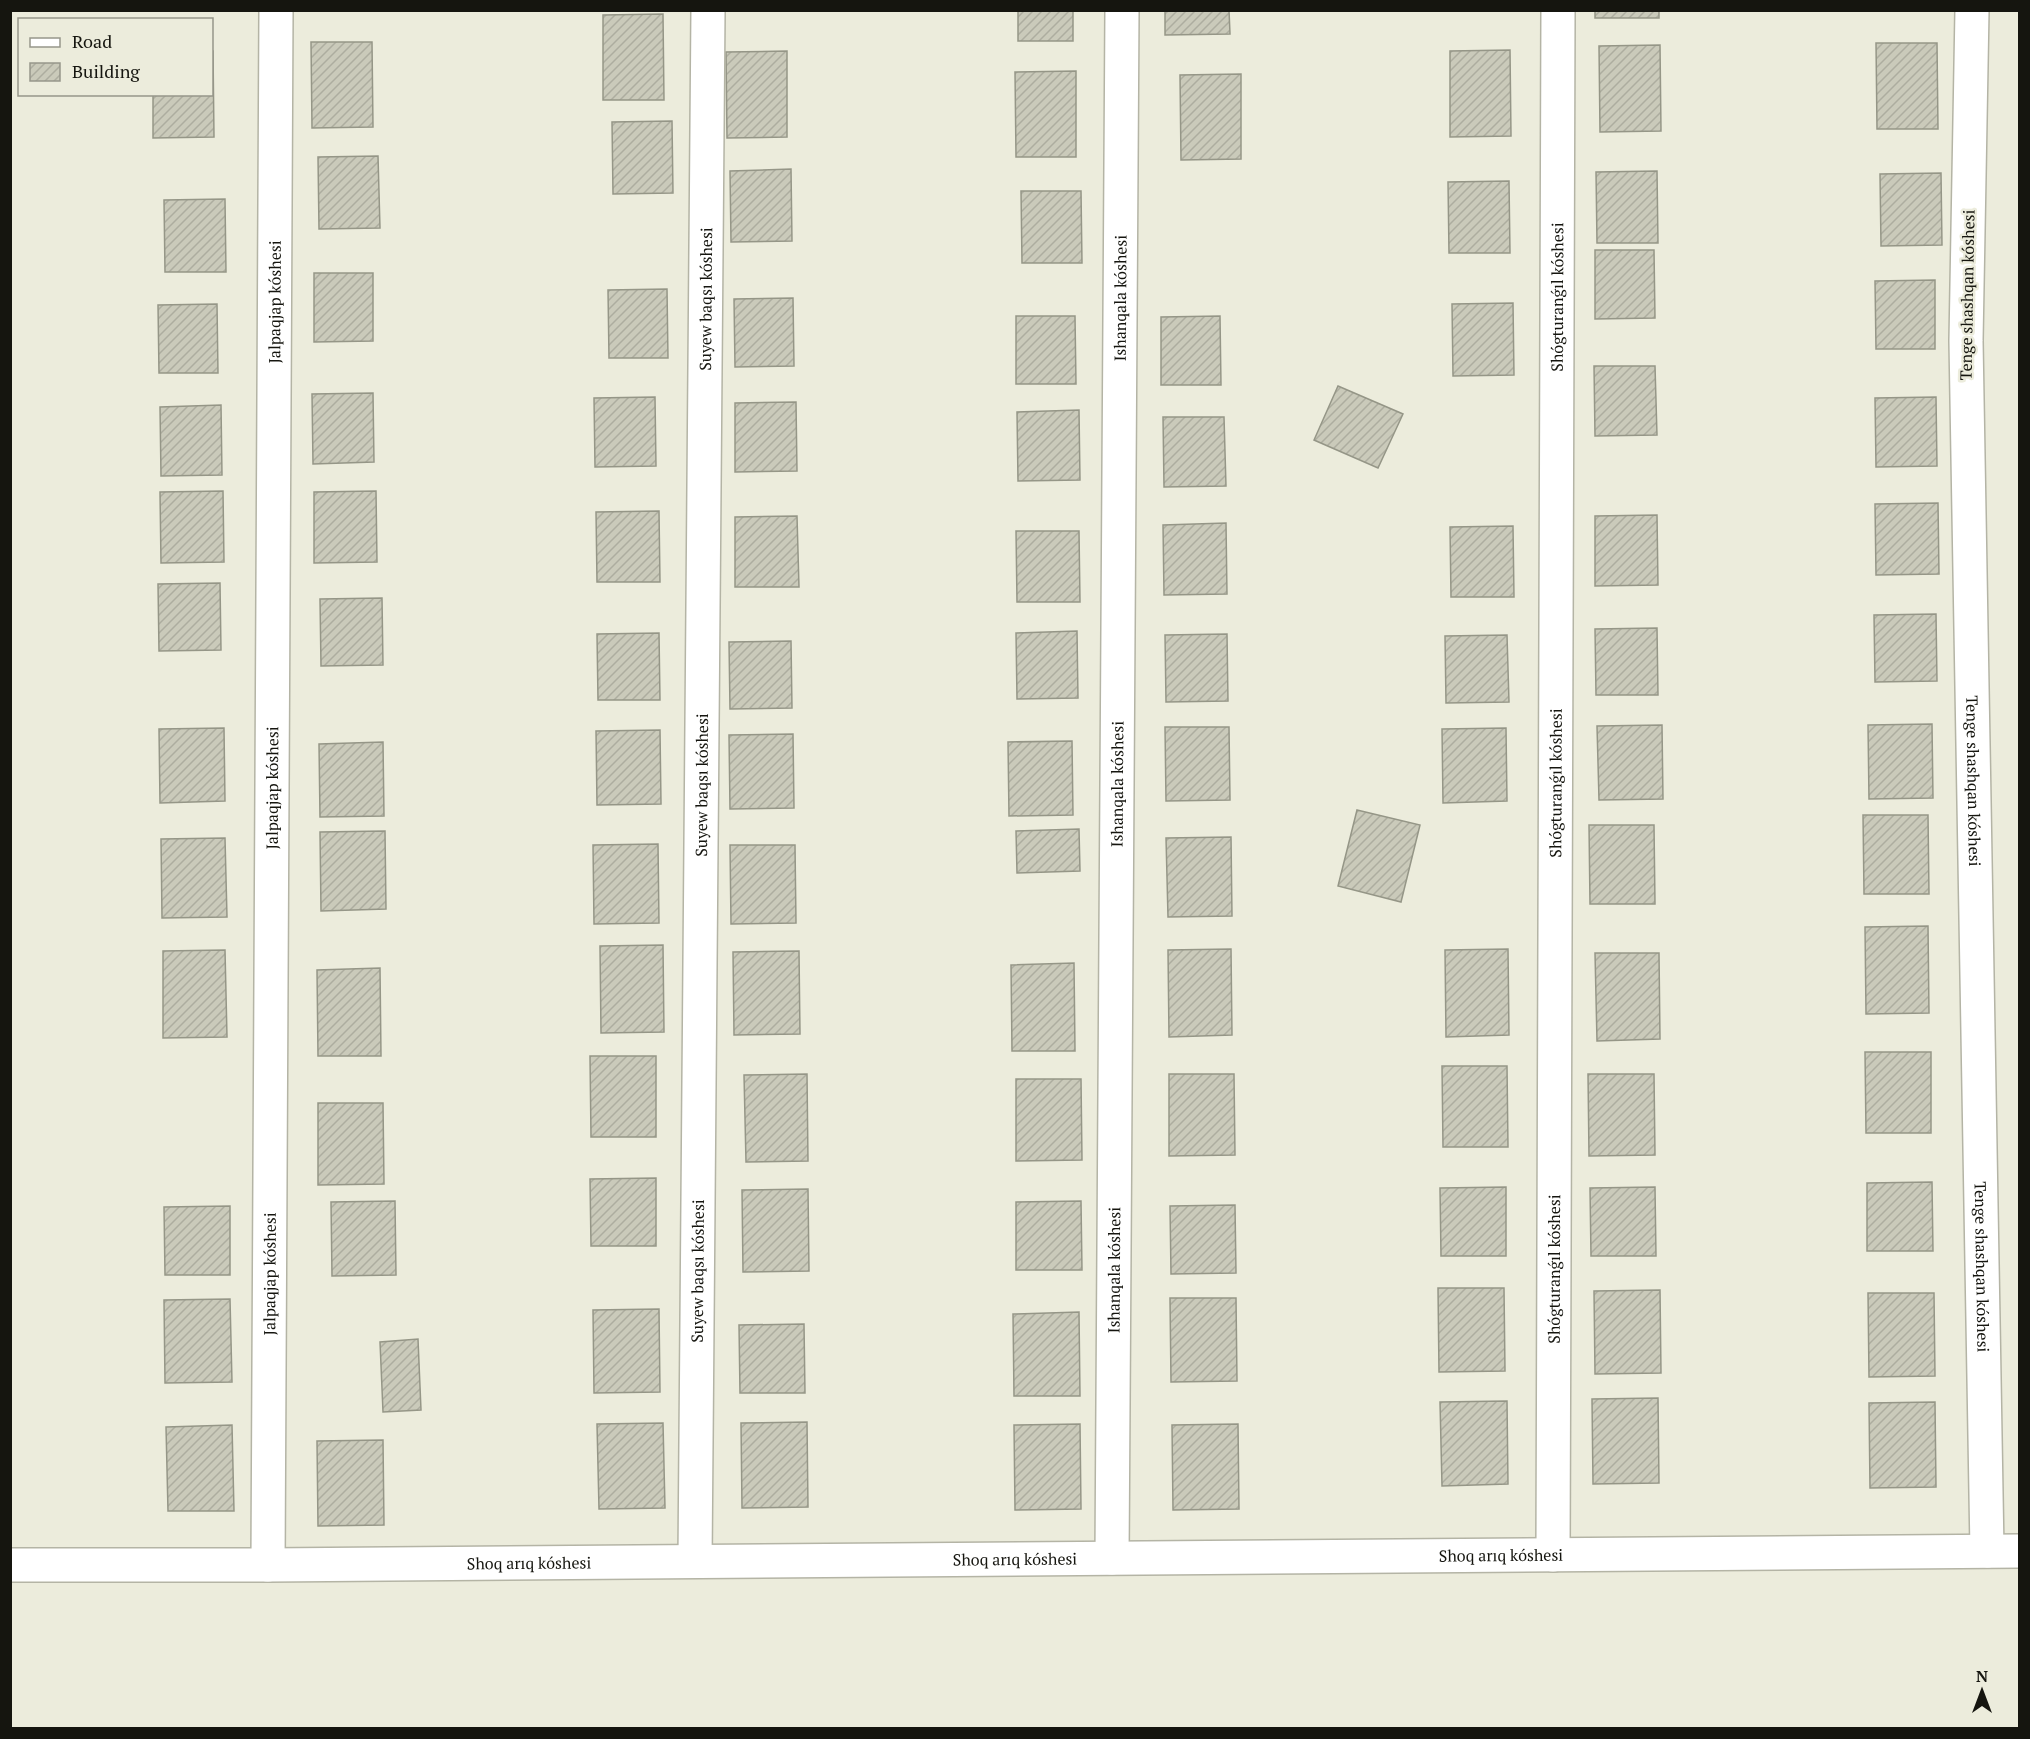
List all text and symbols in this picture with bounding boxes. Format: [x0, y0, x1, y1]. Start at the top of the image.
legend [18, 18, 213, 96]
text: Road [72, 29, 112, 53]
text: Building [72, 59, 140, 83]
street label: Tenge shashqan kóshesi [1955, 209, 1979, 381]
street label: Shógturanǵıl kóshesi [1546, 222, 1568, 372]
street label: Suyew baqsı kóshesi [694, 227, 717, 371]
street label: Ishanqala kóshesi [1109, 235, 1132, 361]
street label: Jalpaqjap kóshesi [263, 240, 286, 364]
street label: Tenge shashqan kóshesi [1961, 695, 1986, 867]
street label: Shógturanǵıl kóshesi [1544, 708, 1567, 858]
street label: Suyew baqsı kóshesi [690, 713, 713, 857]
street label: Ishanqala kóshesi [1106, 721, 1128, 847]
street label: Jalpaqjap kóshesi [261, 726, 283, 850]
street label: Tenge shashqan kóshesi [1970, 1181, 1995, 1353]
street label: Shógturanǵıl kóshesi [1543, 1194, 1565, 1344]
street label: Suyew baqsı kóshesi [686, 1199, 709, 1343]
street label: Ishanqala kóshesi [1102, 1207, 1125, 1333]
street label: Jalpaqjap kóshesi [258, 1212, 281, 1336]
street label: Shoq arıq kóshesi [1439, 1544, 1563, 1567]
street label: Shoq arıq kóshesi [953, 1548, 1077, 1571]
street label: Shoq arıq kóshesi [467, 1551, 591, 1574]
north arrow [1952, 1661, 2012, 1721]
text: N [1976, 1665, 1988, 1687]

